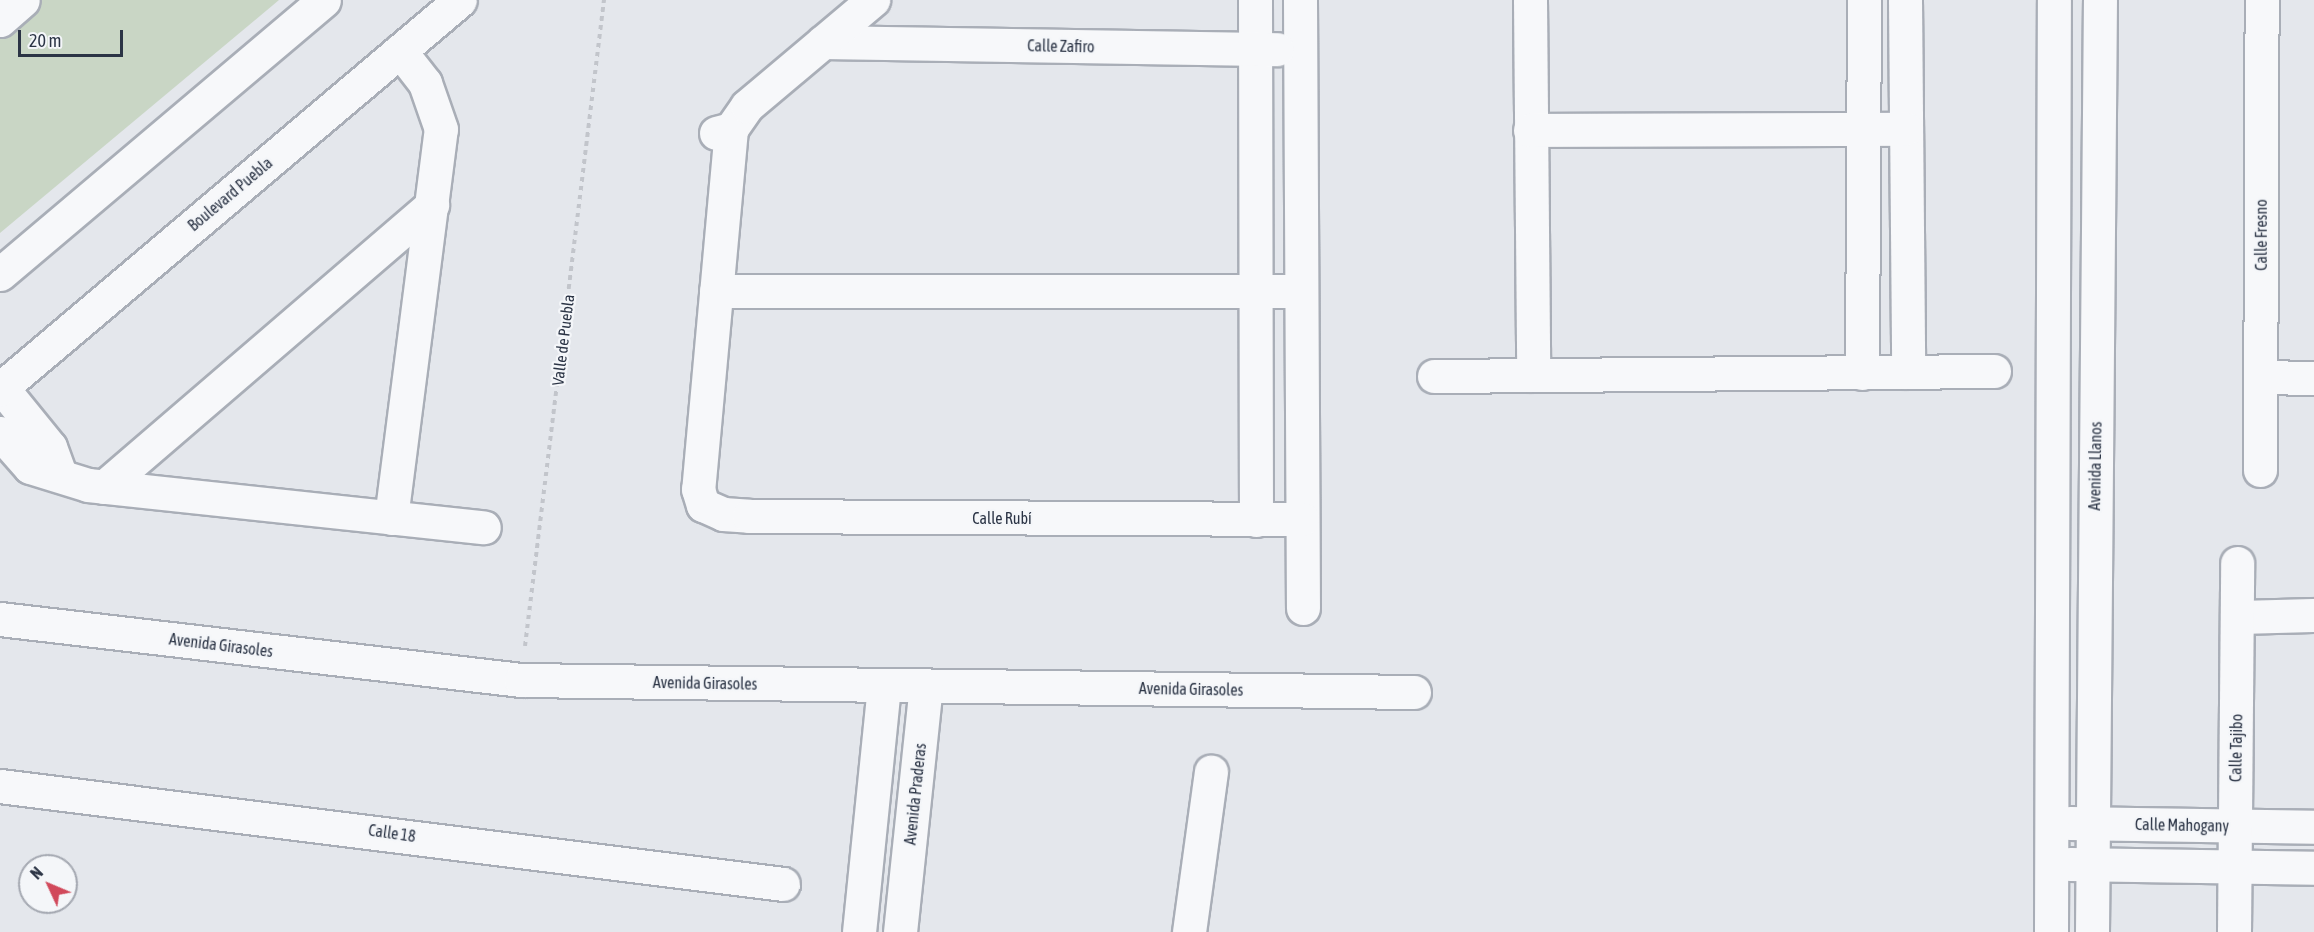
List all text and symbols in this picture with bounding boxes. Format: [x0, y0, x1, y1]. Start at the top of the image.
scale bar [21, 18, 126, 56]
text: 20 m [29, 30, 61, 51]
street label: Calle Zafiro [1027, 36, 1095, 56]
street label: Boulevard Puebla [184, 153, 276, 235]
street label: Calle Fresno [2251, 199, 2271, 271]
street label: Valle de Puebla [548, 293, 578, 387]
street label: Avenida Llanos [2085, 421, 2105, 511]
street label: Calle Rubí [972, 508, 1032, 528]
street label: Avenida Girasoles [168, 629, 274, 661]
street label: Avenida Girasoles [653, 672, 757, 694]
street label: Avenida Girasoles [1139, 678, 1243, 700]
street label: Calle Tajibo [2226, 714, 2246, 782]
street label: Avenida Praderas [900, 742, 930, 846]
street label: Calle Mahogany [2135, 815, 2229, 835]
street label: Calle 18 [367, 820, 417, 846]
north arrow [18, 854, 78, 914]
text: N [27, 863, 46, 883]

